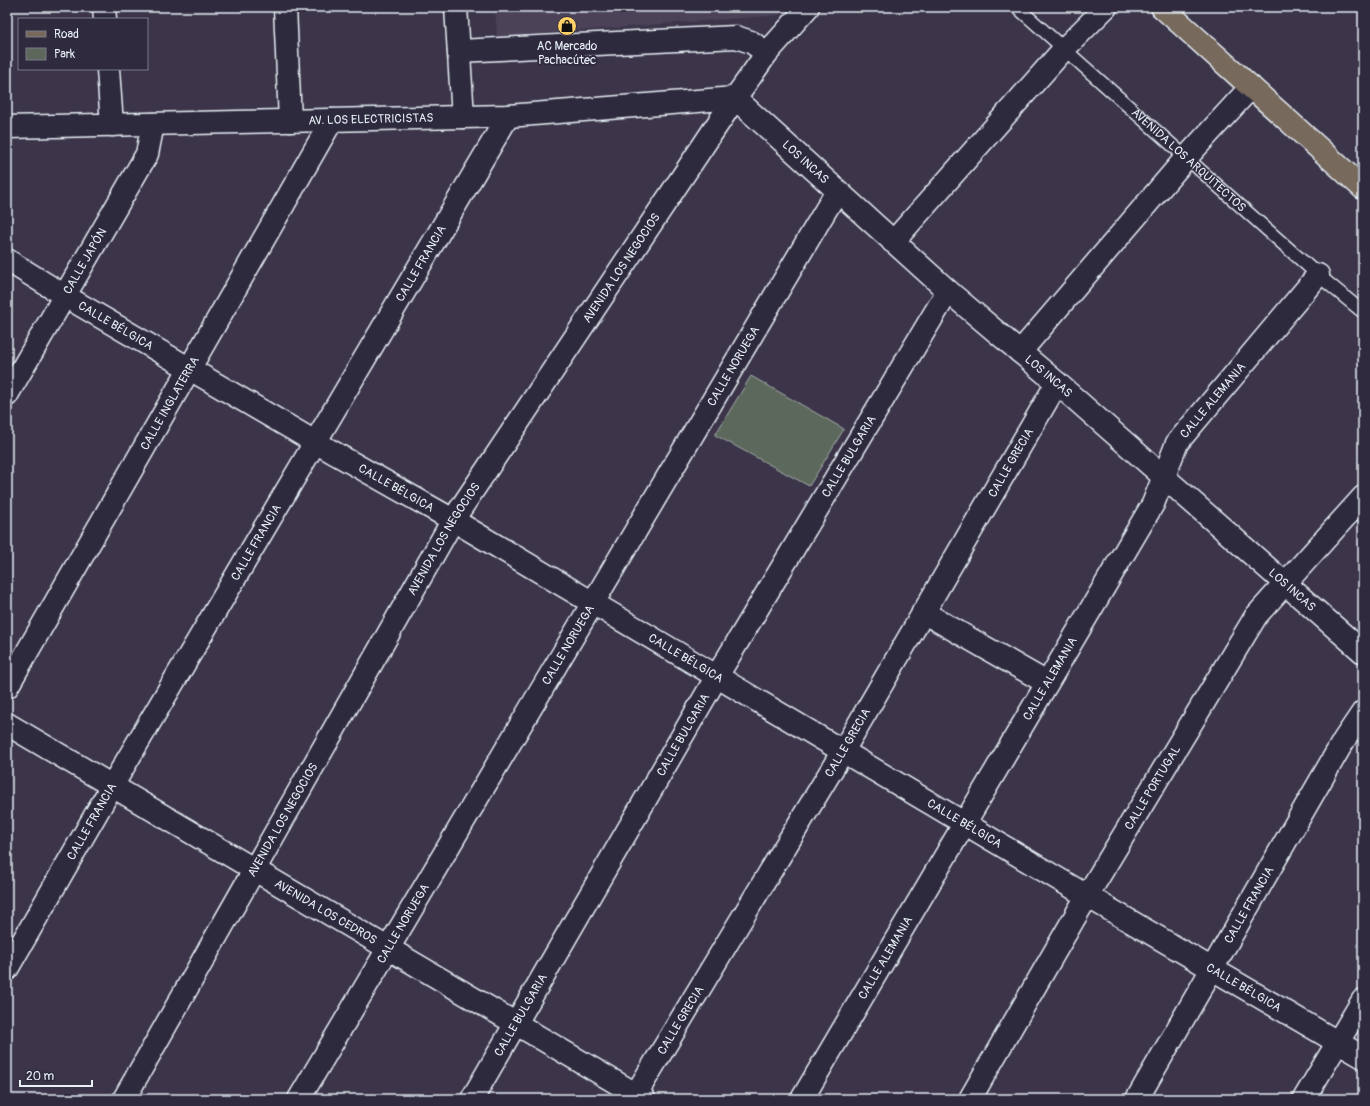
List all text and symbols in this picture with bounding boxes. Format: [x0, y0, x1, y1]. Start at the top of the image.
shop icon: AC Mercado Pachacútec [556, 15, 578, 37]
legend [18, 18, 148, 70]
text: Road [54, 27, 79, 42]
place label: AC Mercado Pachacútec [537, 39, 598, 68]
text: Park [54, 47, 75, 62]
street label: AVENIDA LOS ARQUITECTOS [1128, 105, 1249, 215]
street label: AV. LOS ELECTRICISTAS [308, 111, 434, 128]
street label: LOS INCAS [779, 137, 832, 187]
street label: AVENIDA LOS NEGOCIOS [580, 211, 664, 326]
street label: CALLE FRANCIA [393, 223, 450, 305]
street label: CALLE JAPÓN [60, 225, 110, 297]
street label: CALLE BÉLGICA [75, 298, 156, 354]
street label: CALLE NORUEGA [704, 323, 763, 409]
street label: LOS INCAS [1021, 352, 1075, 401]
street label: CALLE INGLATERRA [137, 354, 203, 453]
street label: CALLE ALEMANIA [1177, 360, 1249, 442]
street label: CALLE BULGARIA [819, 413, 880, 500]
street label: CALLE GRECIA [985, 426, 1037, 500]
street label: CALLE BÉLGICA [355, 461, 437, 516]
street label: AVENIDA LOS NEGOCIOS [405, 480, 484, 598]
street label: CALLE FRANCIA [228, 501, 285, 584]
street label: LOS INCAS [1265, 565, 1318, 615]
street label: CALLE NORUEGA [539, 602, 598, 688]
street label: CALLE BÉLGICA [645, 631, 726, 687]
street label: CALLE ALEMANIA [1020, 634, 1081, 723]
street label: CALLE BULGARIA [654, 691, 713, 779]
street label: CALLE GRECIA [822, 706, 874, 780]
street label: CALLE PORTUGAL [1122, 743, 1184, 833]
street label: AVENIDA LOS NEGOCIOS [245, 760, 321, 880]
street label: CALLE FRANCIA [64, 780, 120, 863]
street label: CALLE BÉLGICA [924, 796, 1005, 852]
street label: CALLE FRANCIA [1221, 864, 1277, 946]
street label: AVENIDA LOS CEDROS [272, 876, 379, 948]
street label: CALLE NORUEGA [374, 881, 433, 966]
street label: CALLE ALEMANIA [855, 913, 916, 1002]
street label: CALLE BÉLGICA [1203, 960, 1284, 1016]
street label: CALLE BULGARIA [491, 971, 551, 1059]
street label: CALLE GRECIA [655, 983, 707, 1057]
scale bar [20, 1062, 92, 1088]
text: 20 m [26, 1069, 55, 1084]

